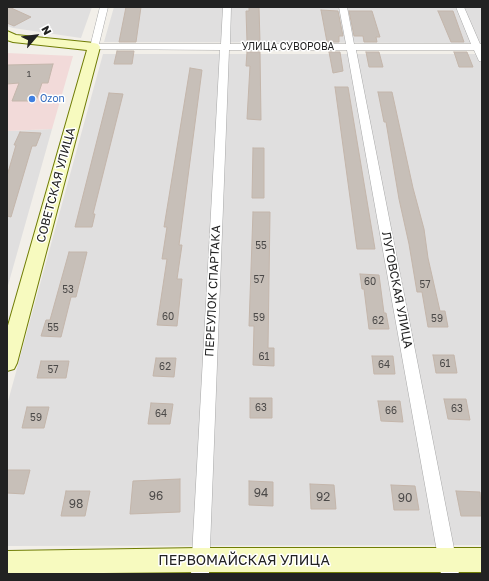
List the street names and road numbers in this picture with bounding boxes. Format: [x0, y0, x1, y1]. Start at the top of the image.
street label: УЛИЦА СУВОРОВА [242, 41, 334, 53]
street label: СОВЕТСКАЯ УЛИЦА [34, 126, 78, 244]
street label: ПЕРЕУЛОК СПАРТАКА [202, 225, 224, 357]
street label: ЛУГОВСКАЯ УЛИЦА [379, 230, 415, 350]
street label: ПЕРВОМАЙСКАЯ УЛИЦА [158, 553, 330, 569]

